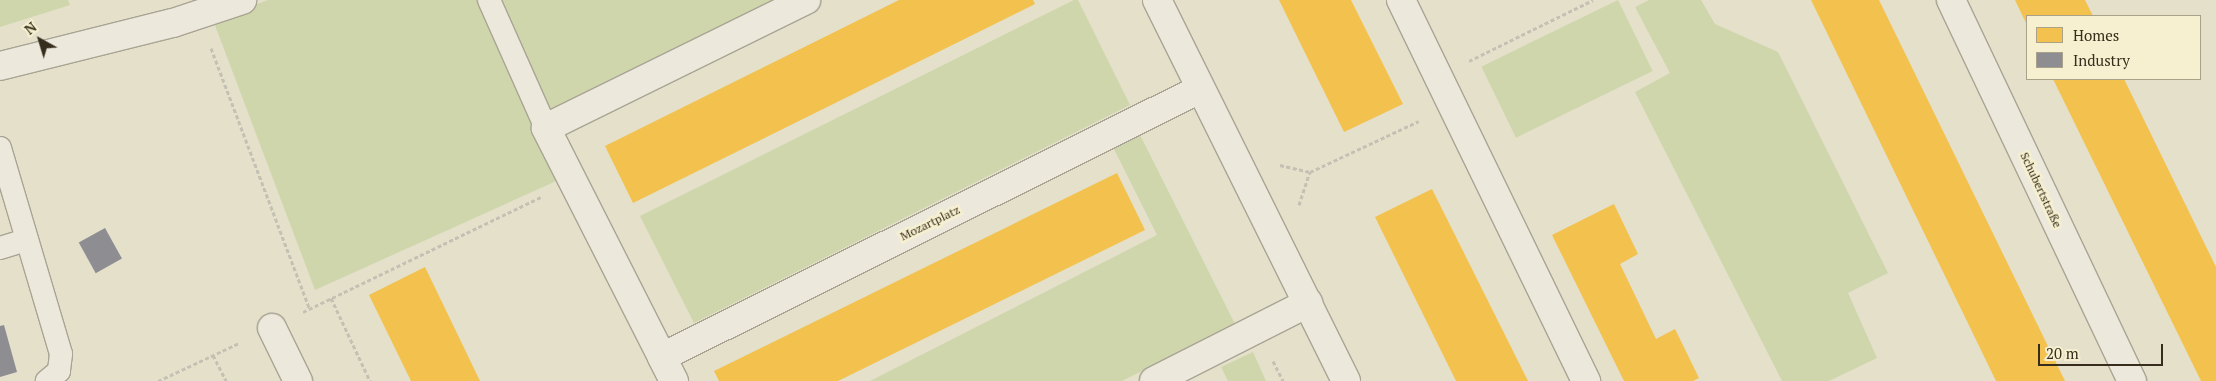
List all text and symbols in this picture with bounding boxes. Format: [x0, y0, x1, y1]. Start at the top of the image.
north arrow [15, 15, 65, 65]
legend [2026, 15, 2201, 80]
text: N [20, 17, 40, 39]
text: Homes [2073, 25, 2119, 45]
text: Industry [2073, 50, 2130, 70]
street label: Schubertstraße [2017, 150, 2065, 230]
street label: Mozartplatz [898, 202, 962, 244]
scale bar [2041, 334, 2166, 366]
text: 20 m [2046, 343, 2079, 363]

